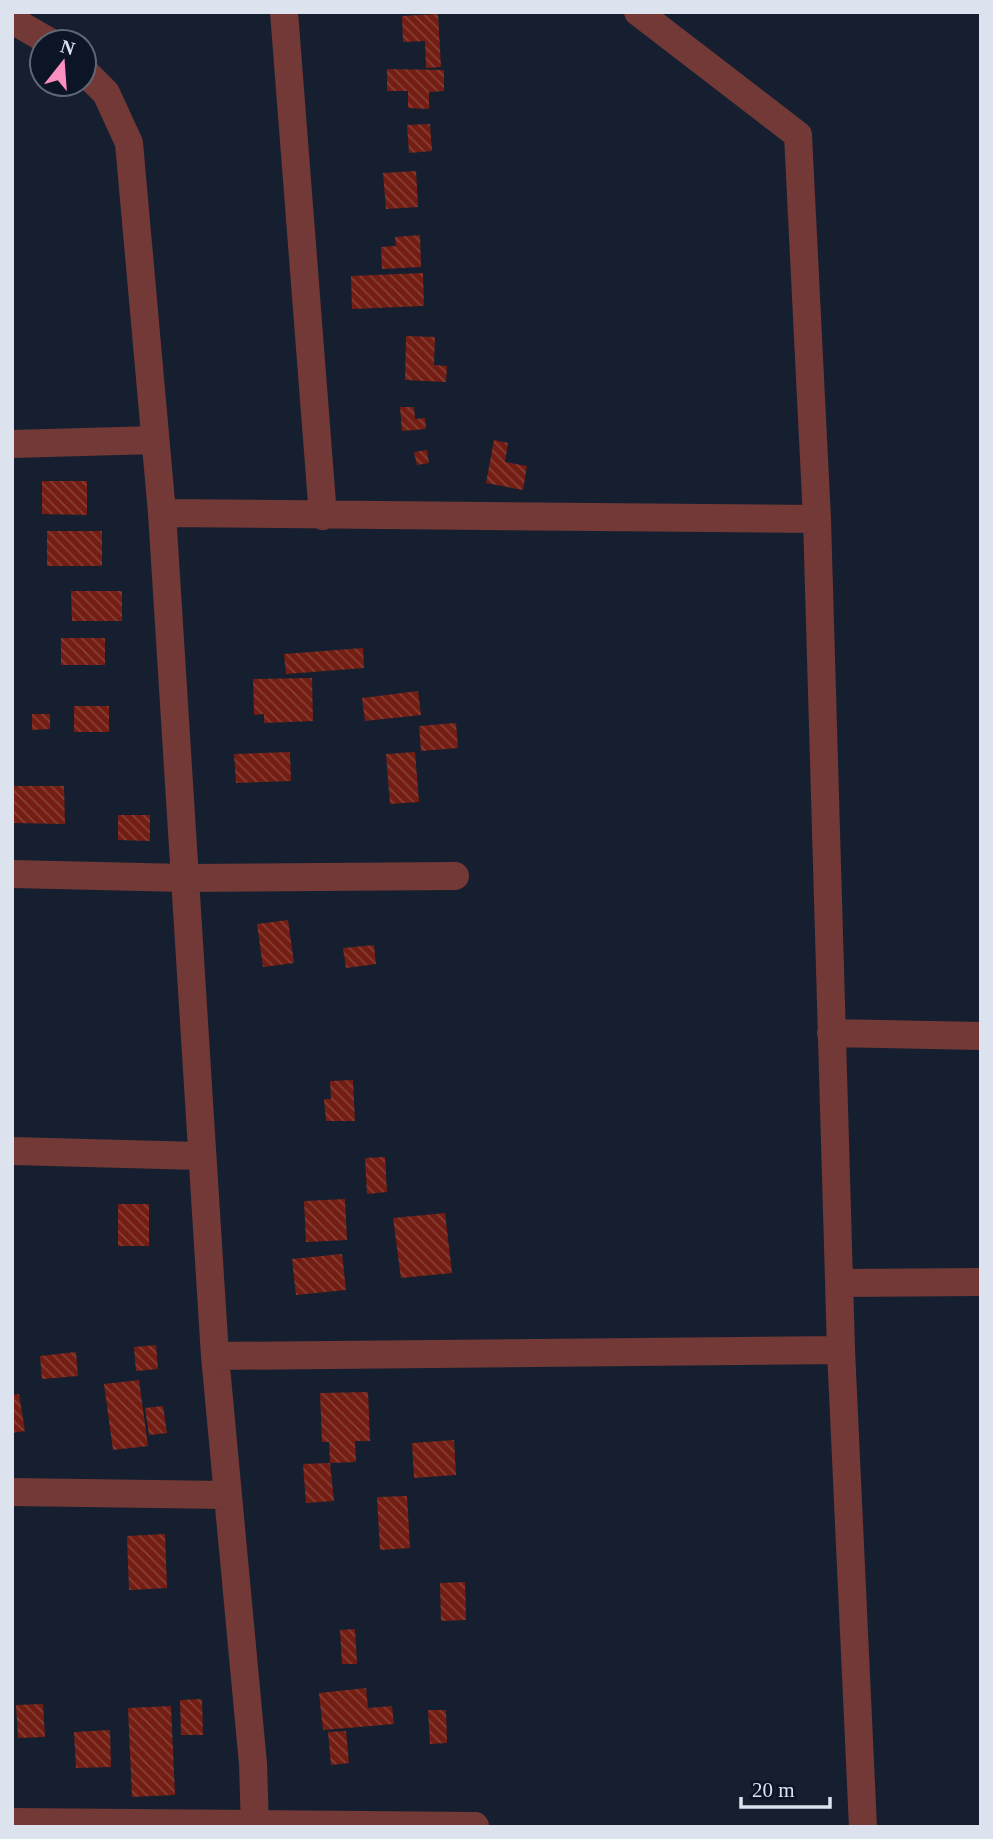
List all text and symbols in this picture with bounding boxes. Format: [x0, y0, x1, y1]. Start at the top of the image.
north arrow [28, 28, 98, 98]
text: N [58, 35, 78, 59]
scale bar [741, 1766, 830, 1810]
text: 20 m [752, 1778, 795, 1802]

